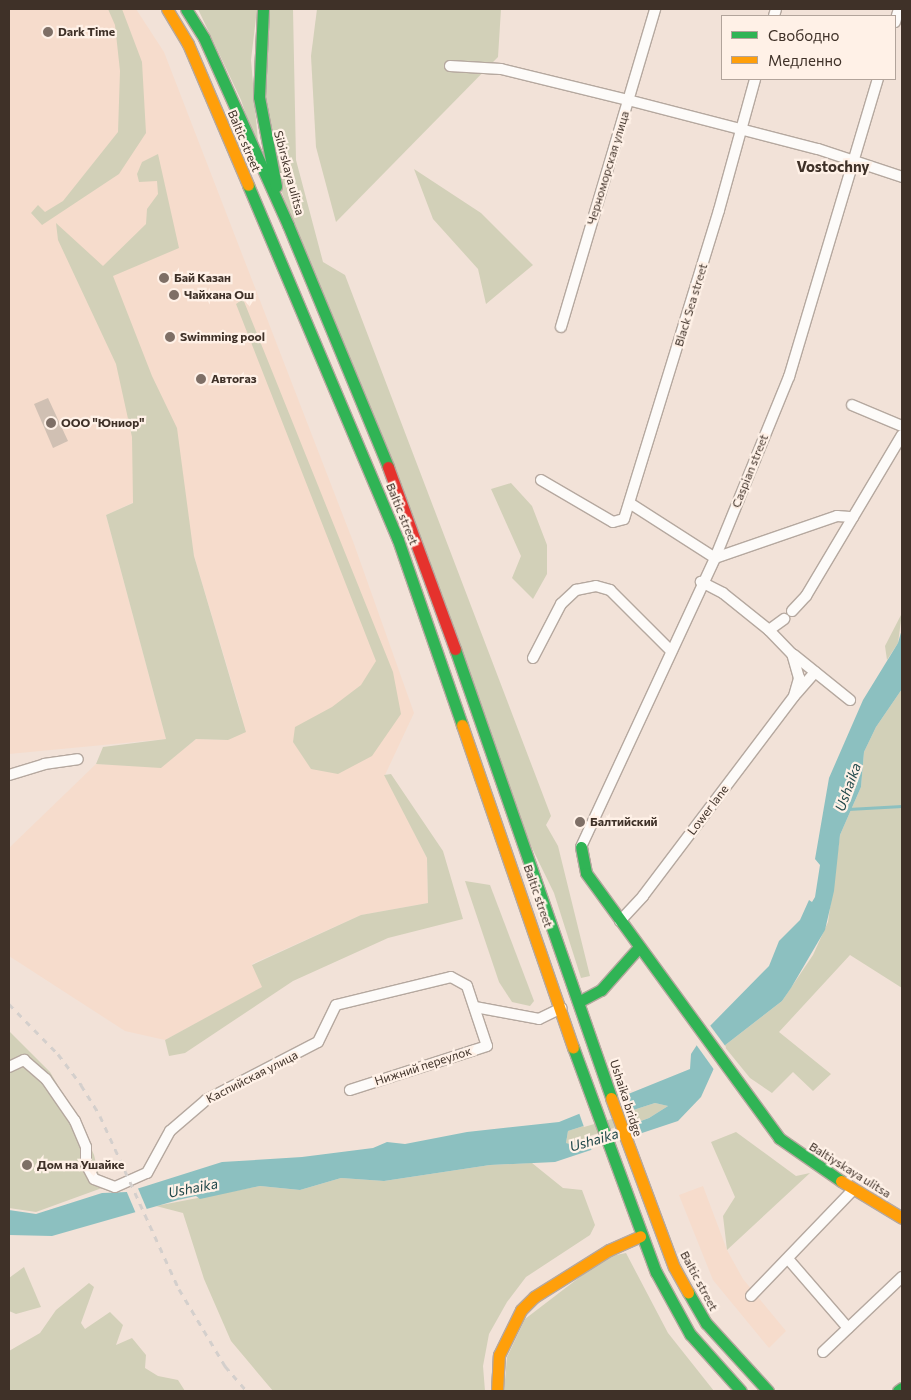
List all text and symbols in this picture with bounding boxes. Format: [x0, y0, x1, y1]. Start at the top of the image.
legend [721, 15, 896, 80]
place label: Dark Time [58, 25, 115, 39]
marker: Dark Time [42, 26, 54, 38]
text: Свободно [768, 26, 839, 44]
text: Медленно [768, 51, 842, 69]
street label: Baltic street [225, 108, 263, 174]
street label: Черноморская улица [584, 109, 632, 227]
street label: Sibirskaya ulitsa [271, 129, 307, 217]
district label: Vostochny [796, 158, 870, 176]
street label: Black Sea street [672, 262, 710, 348]
place label: Бай Казан [174, 271, 231, 285]
marker: Бай Казан [158, 272, 170, 284]
place label: Чайхана Ош [184, 288, 254, 302]
marker: Чайхана Ош [168, 289, 180, 301]
place label: Swimming pool [180, 330, 265, 344]
marker: Swimming pool [164, 331, 176, 343]
place label: Автогаз [211, 372, 257, 386]
marker: Автогаз [195, 373, 207, 385]
place label: ООО "Юниор" [61, 416, 144, 430]
marker: ООО "Юниор" [45, 417, 57, 429]
street label: Caspian street [729, 432, 771, 510]
street label: Baltic street [383, 481, 421, 547]
water label: Ushaika [831, 760, 865, 814]
street label: Lower lane [684, 782, 732, 838]
place label: Балтийский [590, 815, 658, 829]
marker: Балтийский [574, 816, 586, 828]
street label: Baltic street [520, 863, 556, 929]
street label: Нижний переулок [373, 1044, 473, 1088]
street label: Каспийская улица [204, 1048, 300, 1106]
street label: Ushaika bridge [607, 1058, 645, 1138]
water label: Ushaika [567, 1125, 621, 1155]
street label: Baltiyskaya ulitsa [807, 1139, 893, 1201]
place label: Дом на Ушайке [37, 1158, 124, 1172]
marker: Дом на Ушайке [21, 1159, 33, 1171]
water label: Ushaika [167, 1175, 219, 1201]
street label: Baltic street [677, 1249, 721, 1313]

